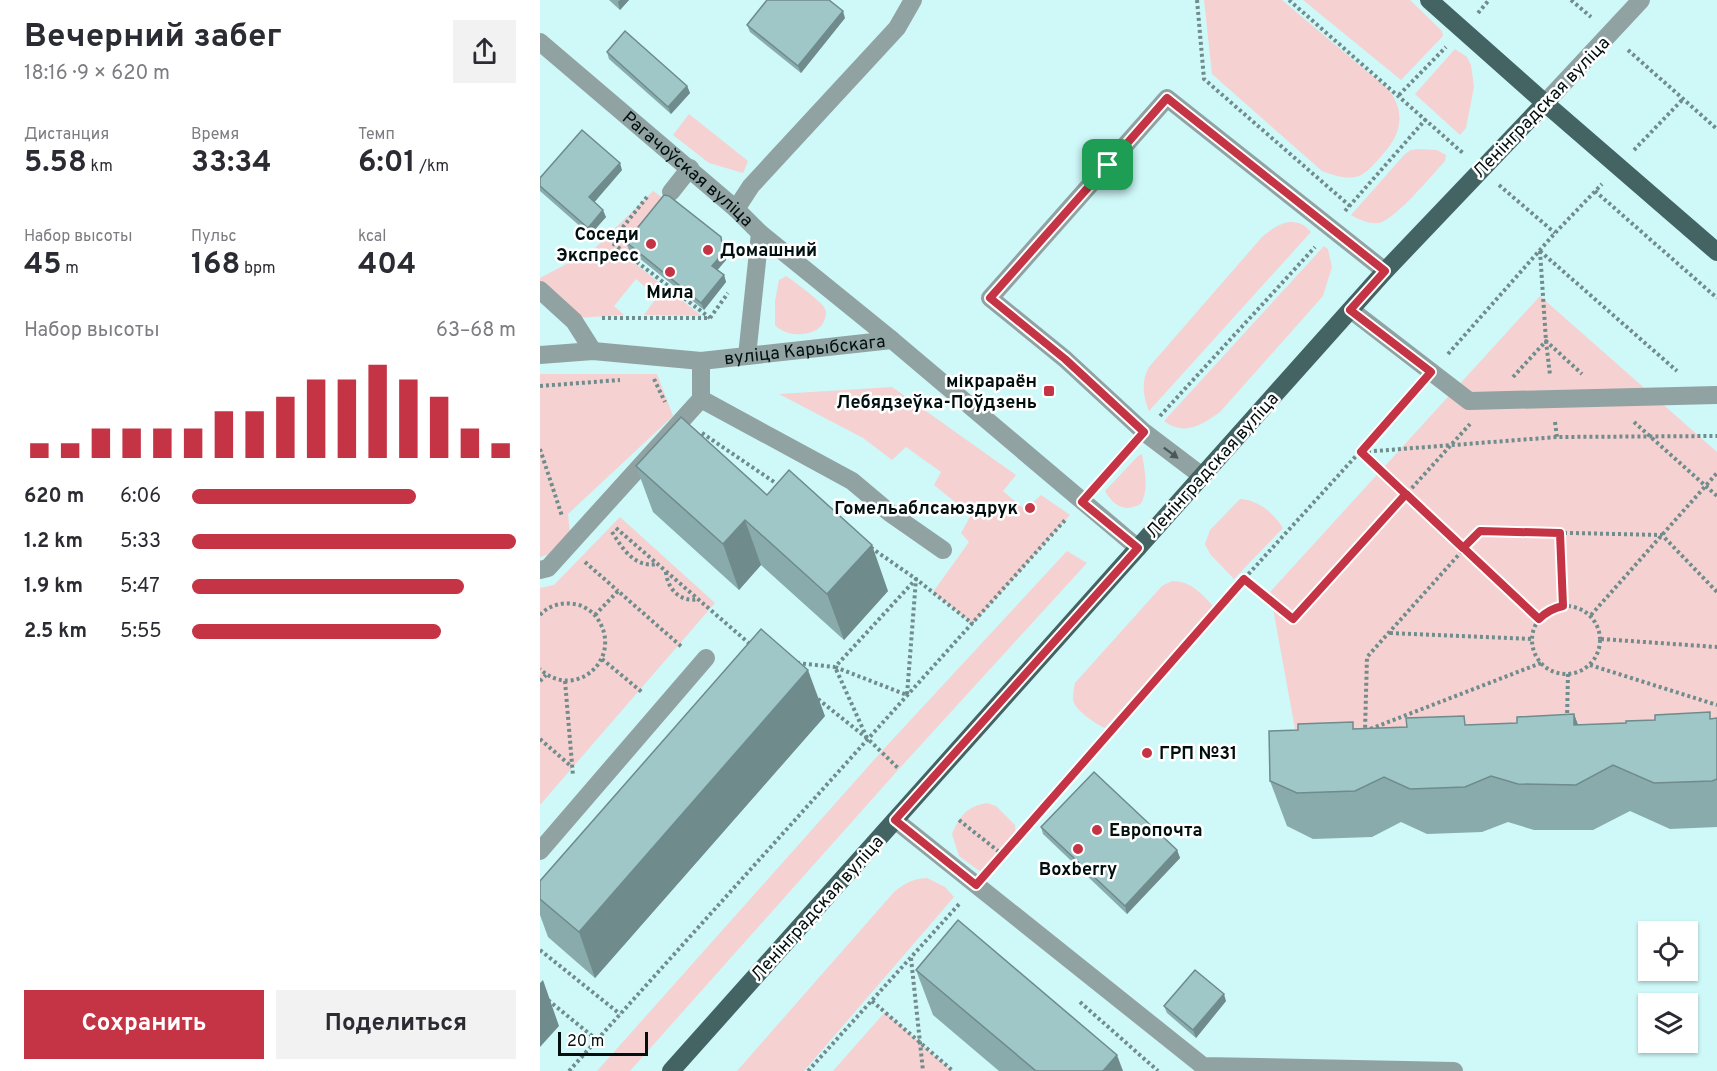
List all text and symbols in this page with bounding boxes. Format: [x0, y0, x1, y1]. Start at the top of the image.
text: Вечерний забег [24, 17, 282, 59]
button: share [453, 20, 516, 83]
street label: Ленінградская вуліца [1468, 32, 1616, 184]
text: 18:16 · 9 × 620 m [24, 61, 170, 87]
street label: Рагачоўская вуліца [617, 107, 758, 233]
text: Дистанция [24, 125, 109, 145]
text: Время [191, 125, 239, 145]
text: Темп [358, 125, 395, 145]
pin [1082, 139, 1133, 190]
text: 5.58 [24, 145, 87, 182]
text: 33:34 [191, 145, 272, 182]
text: 6:01 [358, 145, 415, 182]
icon: arrive [1091, 148, 1124, 181]
text: km [87, 157, 113, 177]
text: /km [415, 157, 449, 177]
place label: Соседи Экспресс [556, 224, 639, 268]
text: Набор высоты [24, 227, 132, 247]
text: Пульс [191, 227, 237, 247]
text: kcal [358, 227, 386, 247]
marker: Соседи Экспресс [644, 237, 658, 251]
place label: Домашний [720, 240, 817, 263]
marker: Домашний [701, 243, 715, 257]
text: 45 [24, 247, 62, 284]
text: 168 [191, 247, 240, 284]
text: 404 [358, 247, 416, 284]
text: m [62, 259, 79, 279]
text: bpm [240, 259, 276, 279]
marker: Мила [663, 265, 677, 279]
place label: Мила [646, 282, 694, 305]
text: Набор высоты [24, 318, 160, 344]
text: 63–68 m [436, 318, 516, 344]
street label: вуліца Карыбскага [723, 331, 887, 371]
place label: мікрараён Лебядзеўка-Поўдзень [836, 371, 1037, 415]
marker: мікрараён Лебядзеўка-Поўдзень [1042, 384, 1056, 398]
street label: Ленінградская вуліца [1142, 388, 1285, 544]
one-way arrow [1163, 447, 1179, 459]
text: 620 m [24, 484, 84, 510]
text: 6:06 [120, 484, 161, 510]
place label: Гомельаблсаюздрук [834, 498, 1018, 521]
marker: Гомельаблсаюздрук [1023, 501, 1037, 515]
text: 1.2 km [24, 529, 83, 555]
text: 5:33 [120, 529, 161, 555]
text: 1.9 km [24, 574, 83, 600]
text: 5:47 [120, 574, 160, 600]
text: 2.5 km [24, 619, 87, 645]
text: 5:55 [120, 619, 162, 645]
place label: ГРП №31 [1159, 743, 1237, 766]
marker: ГРП №31 [1140, 746, 1154, 760]
place label: Европочта [1109, 820, 1202, 843]
marker: Европочта [1090, 823, 1104, 837]
street label: Ленінградская вуліца [747, 831, 890, 987]
marker: Boxberry [1071, 842, 1085, 856]
place label: Boxberry [1039, 859, 1117, 882]
map controls [1638, 921, 1698, 1053]
button: locate [1638, 921, 1698, 981]
button: Сохранить [24, 990, 264, 1059]
button: Поделиться [276, 990, 516, 1059]
button: layers [1638, 993, 1698, 1053]
scale bar [558, 1029, 648, 1056]
text: 20 m [567, 1032, 604, 1052]

